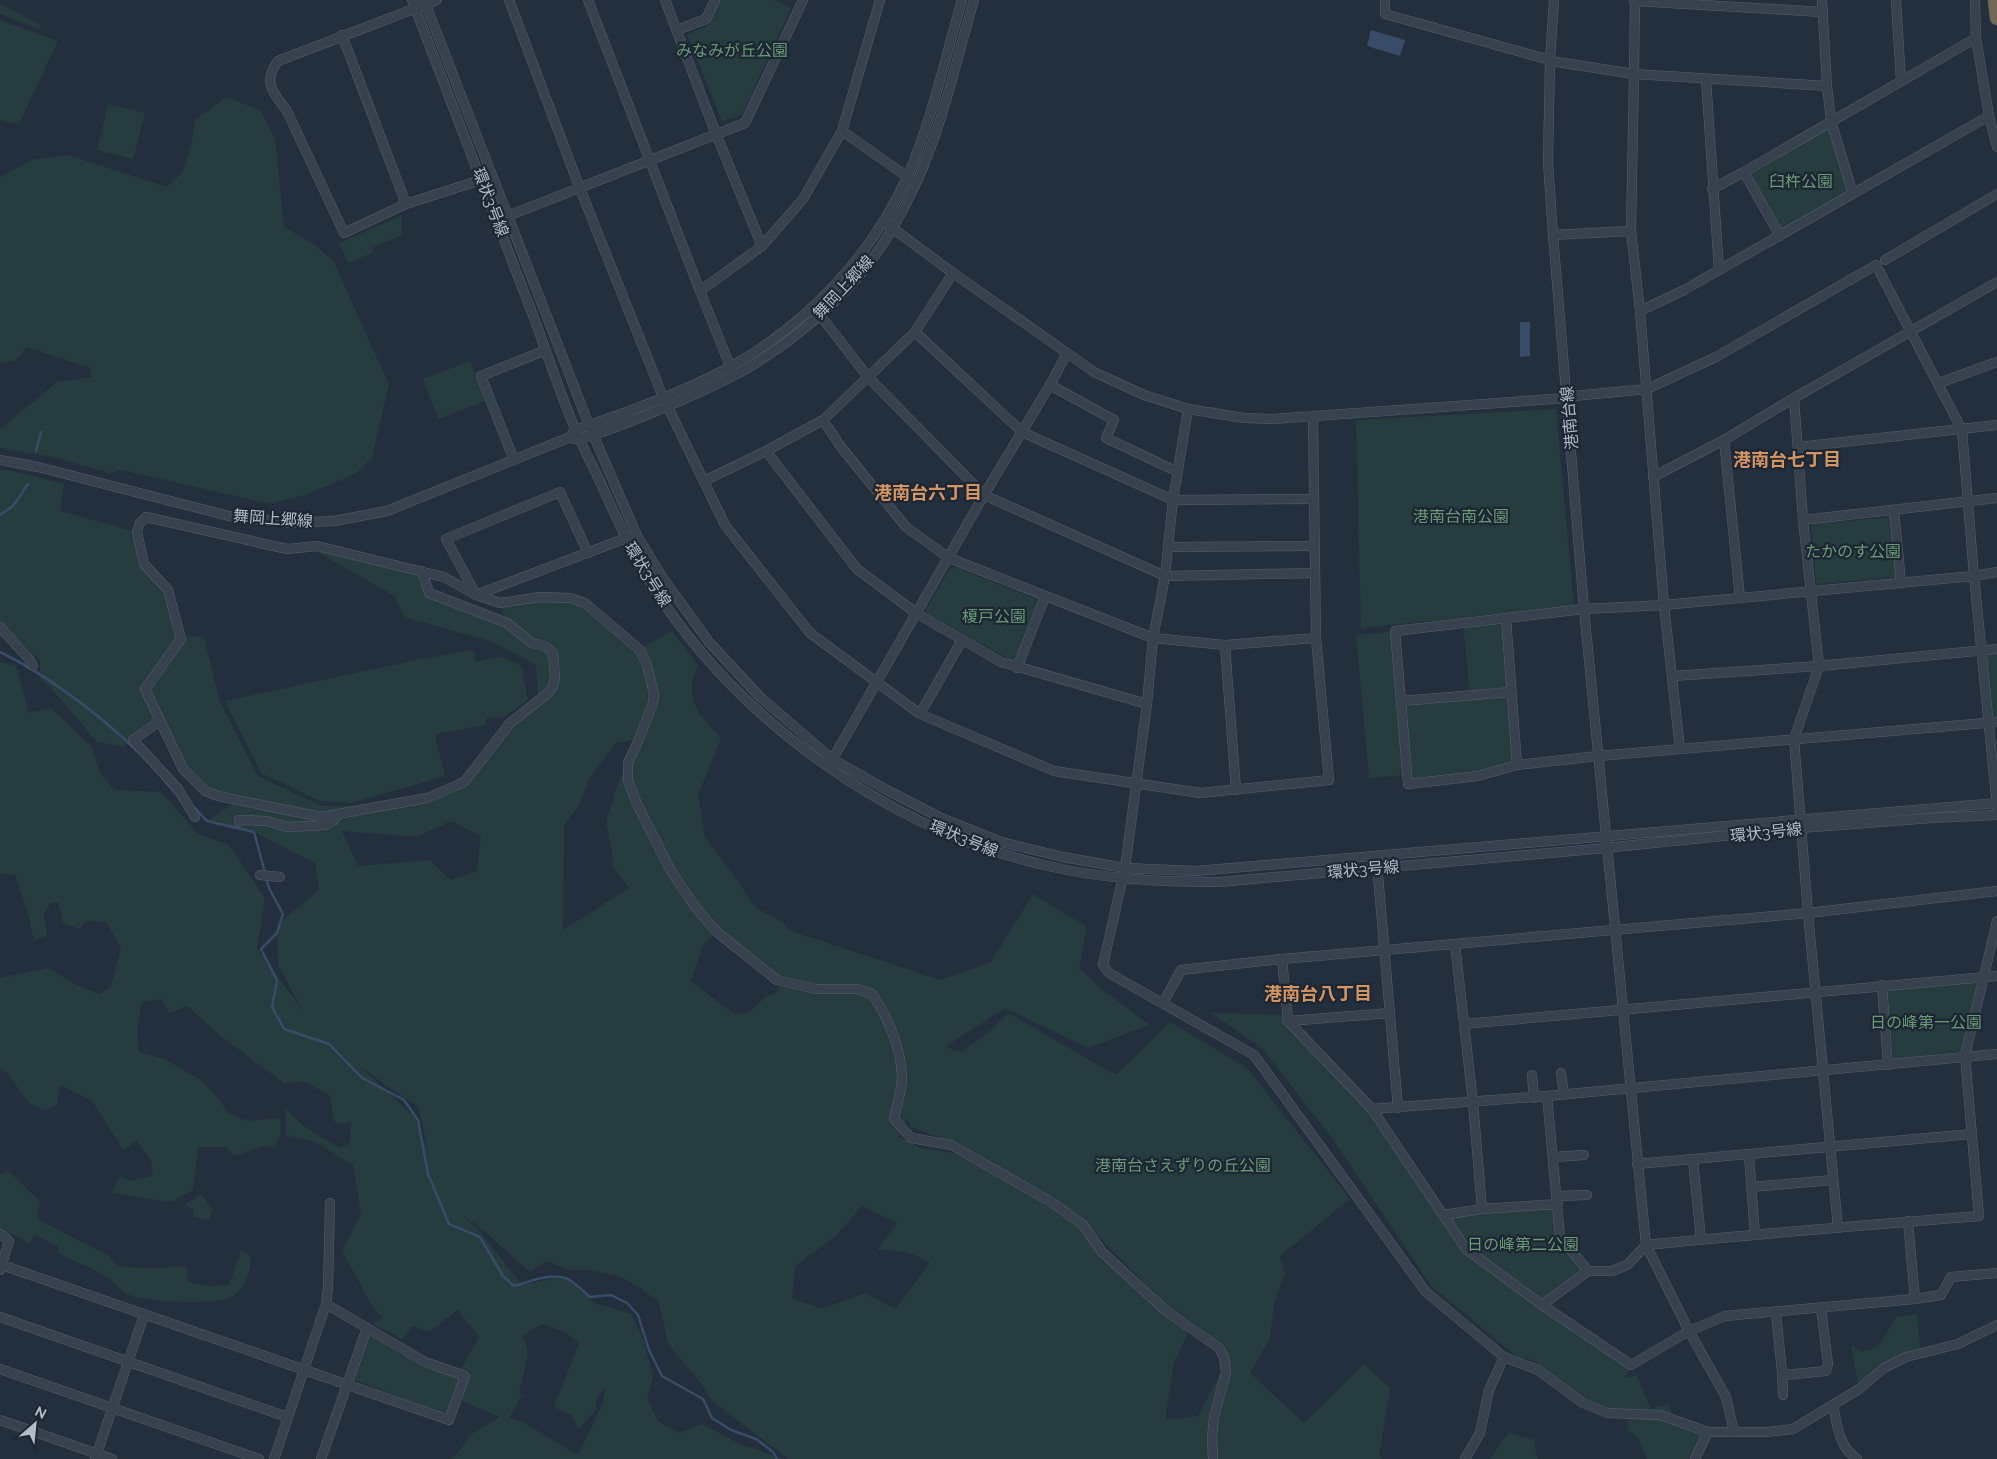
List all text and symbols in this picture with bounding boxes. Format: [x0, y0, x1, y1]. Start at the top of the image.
park label: みなみが丘公園 [676, 41, 788, 60]
street label: 環状3号線 [469, 165, 512, 239]
park label: 臼杵公園 [1769, 172, 1833, 191]
street label: 舞岡上郷線 [809, 252, 878, 323]
street label: 港南台線 [1557, 385, 1582, 451]
district label: 港南台七丁目 [1733, 449, 1841, 470]
district label: 港南台六丁目 [874, 482, 982, 503]
street label: 舞岡上郷線 [232, 506, 314, 531]
park label: 港南台南公園 [1413, 507, 1509, 526]
street label: 環状3号線 [620, 538, 675, 610]
park label: たかのす公園 [1805, 542, 1901, 561]
park label: 榎戸公園 [962, 607, 1026, 626]
street label: 環状3号線 [927, 816, 1001, 861]
street label: 環状3号線 [1729, 819, 1803, 846]
street label: 環状3号線 [1326, 857, 1400, 882]
district label: 港南台八丁目 [1264, 983, 1372, 1004]
park label: 日の峰第一公園 [1870, 1013, 1982, 1032]
park label: 港南台さえずりの丘公園 [1095, 1156, 1271, 1175]
park label: 日の峰第二公園 [1467, 1235, 1579, 1254]
north arrow [10, 1399, 60, 1449]
text: N [33, 1403, 49, 1422]

